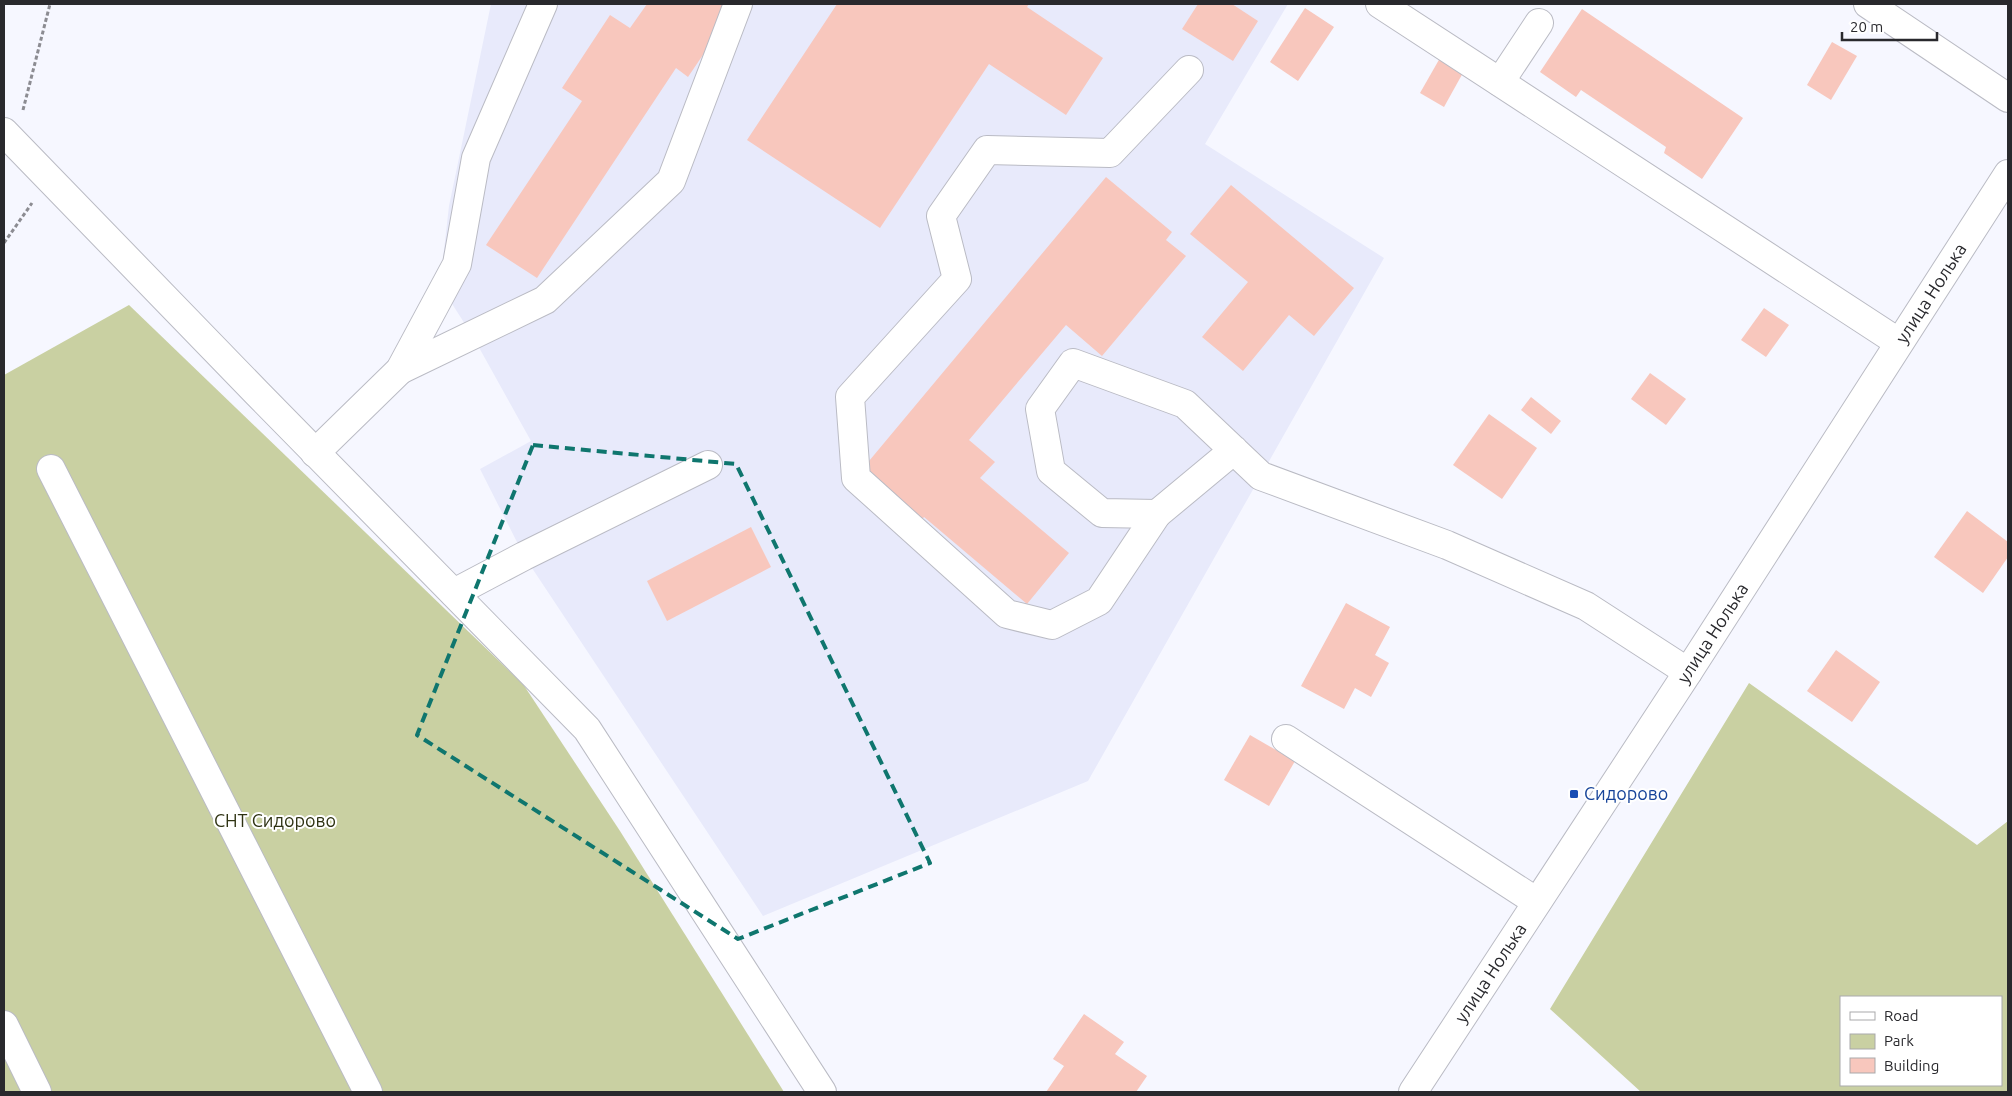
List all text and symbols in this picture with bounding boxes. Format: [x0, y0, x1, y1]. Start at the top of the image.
scale bar [1842, 10, 1937, 42]
text: 20 m [1850, 18, 1883, 35]
street label: улица Нолька [1891, 239, 1970, 347]
street label: улица Нолька [1673, 579, 1751, 687]
place label: Сидорово [1584, 783, 1668, 803]
marker: Сидорово [1568, 788, 1580, 800]
park label: СНТ Сидорово [214, 810, 336, 830]
street label: улица Нолька [1450, 919, 1530, 1026]
legend [1840, 996, 2002, 1086]
text: Road [1884, 1007, 1919, 1024]
text: Park [1884, 1032, 1914, 1049]
text: Building [1884, 1057, 1939, 1074]

